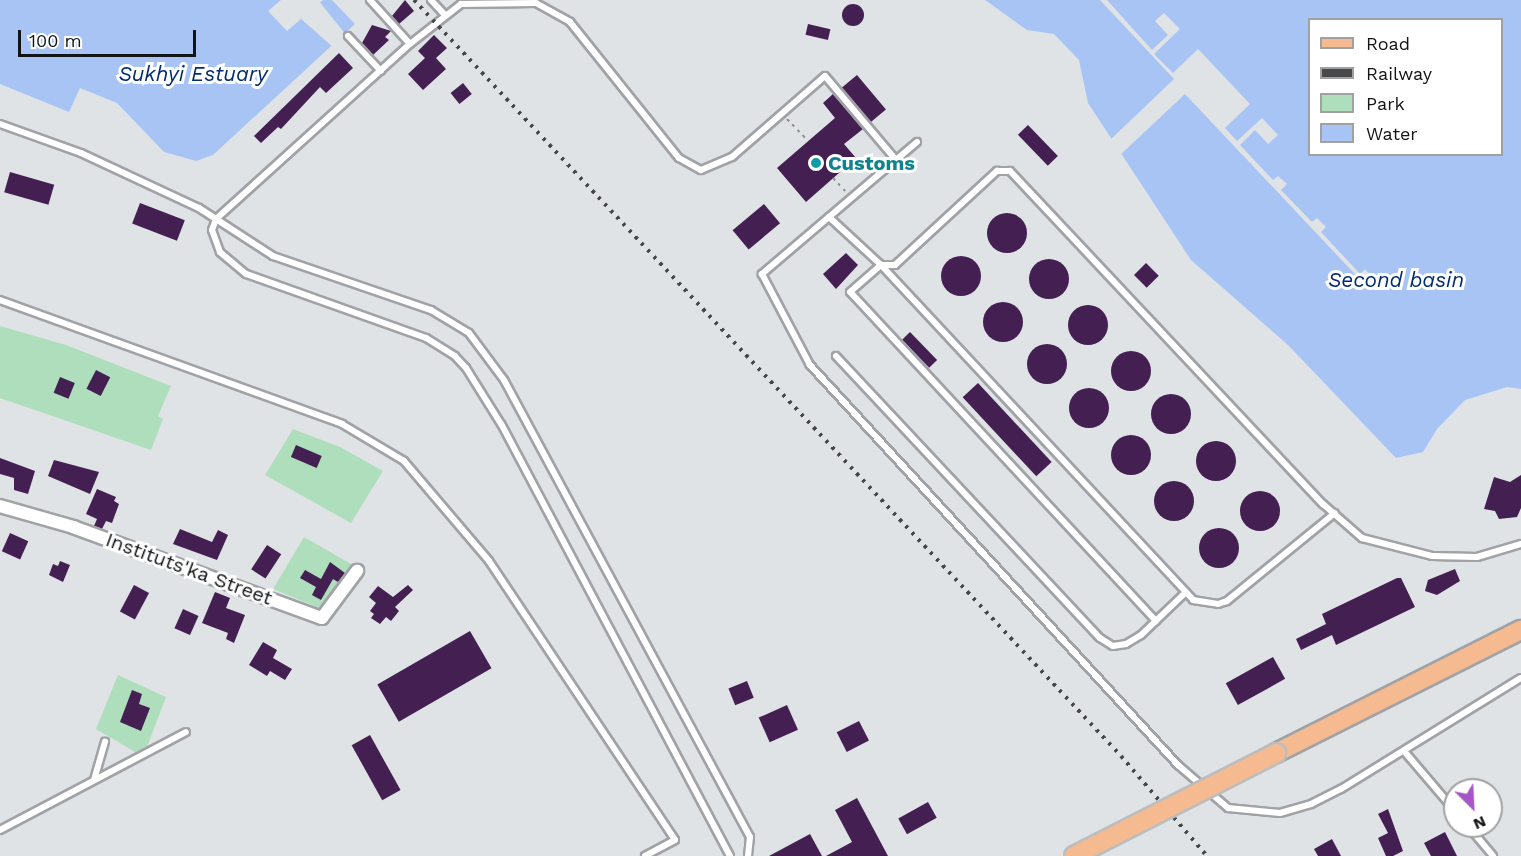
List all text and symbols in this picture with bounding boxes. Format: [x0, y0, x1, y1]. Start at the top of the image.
scale bar [21, 18, 200, 56]
legend [1308, 18, 1503, 156]
text: 100 m [29, 30, 82, 51]
text: Road [1366, 33, 1410, 54]
water label: Sukhyi Estuary [118, 61, 268, 87]
text: Railway [1366, 63, 1432, 84]
text: Park [1366, 93, 1405, 114]
text: Water [1366, 123, 1418, 144]
place label: Customs [828, 151, 915, 175]
marker: Customs [809, 156, 823, 170]
water label: Second basin [1328, 267, 1464, 293]
street label: Instituts'ka Street [102, 528, 276, 610]
north arrow [1443, 778, 1503, 838]
text: N [1470, 812, 1489, 834]

